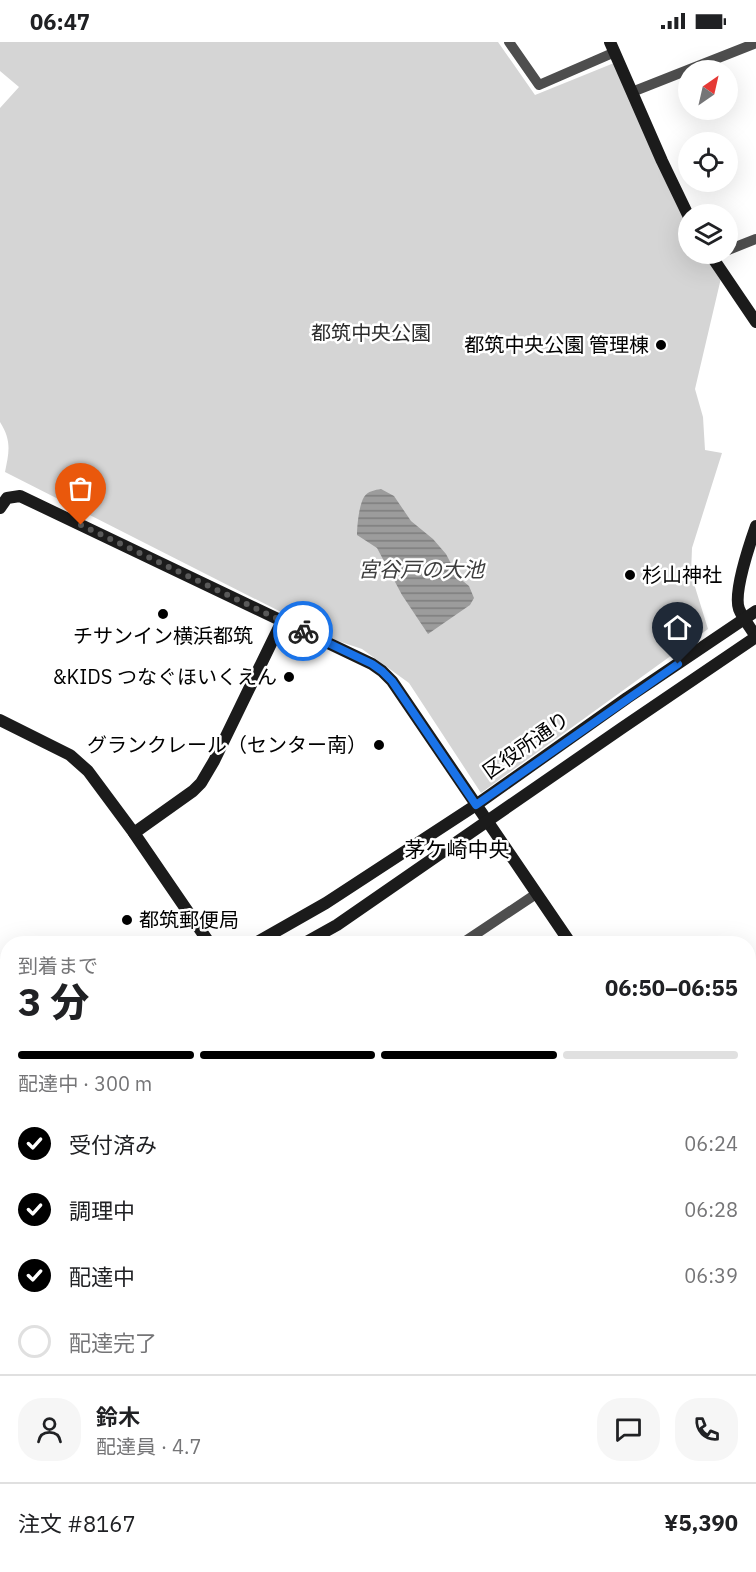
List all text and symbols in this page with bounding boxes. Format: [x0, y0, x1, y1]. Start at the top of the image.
text: 06:47 [30, 7, 90, 36]
north arrow [678, 60, 738, 120]
map controls [678, 60, 738, 264]
button: locate [678, 132, 738, 192]
button: layers [678, 204, 738, 264]
park label: 都筑中央公園 [311, 319, 431, 346]
place label: 都筑中央公園 管理棟 [464, 331, 649, 358]
marker: 都筑中央公園 管理棟 [654, 338, 668, 352]
pin [55, 463, 106, 525]
icon: bag [64, 472, 97, 505]
water label: 宮谷戸の大池 [358, 555, 486, 583]
place label: 杉山神社 [642, 561, 722, 588]
marker: 杉山神社 [623, 568, 637, 582]
courier [273, 601, 333, 661]
pin [652, 602, 703, 664]
marker: チサンイン横浜都筑 [156, 607, 170, 621]
icon: home [661, 611, 694, 644]
icon: bike [287, 615, 320, 648]
place label: チサンイン横浜都筑 [73, 622, 253, 649]
place label: &KIDS つなぐほいくえん [53, 663, 277, 690]
marker: &KIDS つなぐほいくえん [282, 670, 296, 684]
street label: 区役所通り [477, 705, 574, 784]
place label: グランクレール（センター南） [87, 731, 367, 758]
marker: グランクレール（センター南） [372, 738, 386, 752]
district label: 茅ケ崎中央 [405, 835, 510, 863]
place label: 都筑郵便局 [139, 906, 239, 933]
marker: 都筑郵便局 [120, 913, 134, 927]
text: 到着まで [18, 952, 98, 979]
text: 06:50–06:55 [605, 973, 738, 1002]
text: 3 分 [18, 976, 90, 1027]
text: 配達中 · 300 m [18, 1070, 152, 1097]
icon: check [18, 1127, 51, 1160]
text: 受付済み [69, 1130, 157, 1159]
text: 06:24 [684, 1130, 738, 1157]
icon: check [18, 1193, 51, 1226]
text: 調理中 [69, 1196, 135, 1225]
text: 06:28 [684, 1196, 738, 1223]
icon: check [18, 1259, 51, 1292]
text: 配達中 [69, 1262, 135, 1291]
text: 06:39 [684, 1262, 738, 1289]
text: 配達完了 [69, 1328, 157, 1357]
button: person [18, 1398, 81, 1461]
button: chat [597, 1398, 660, 1461]
button: phone [675, 1398, 738, 1461]
text: 鈴木 [96, 1402, 140, 1431]
text: 配達員 · 4.7 [96, 1433, 201, 1460]
text: ¥5,390 [664, 1508, 738, 1537]
text: 注文 #8167 [18, 1509, 136, 1538]

